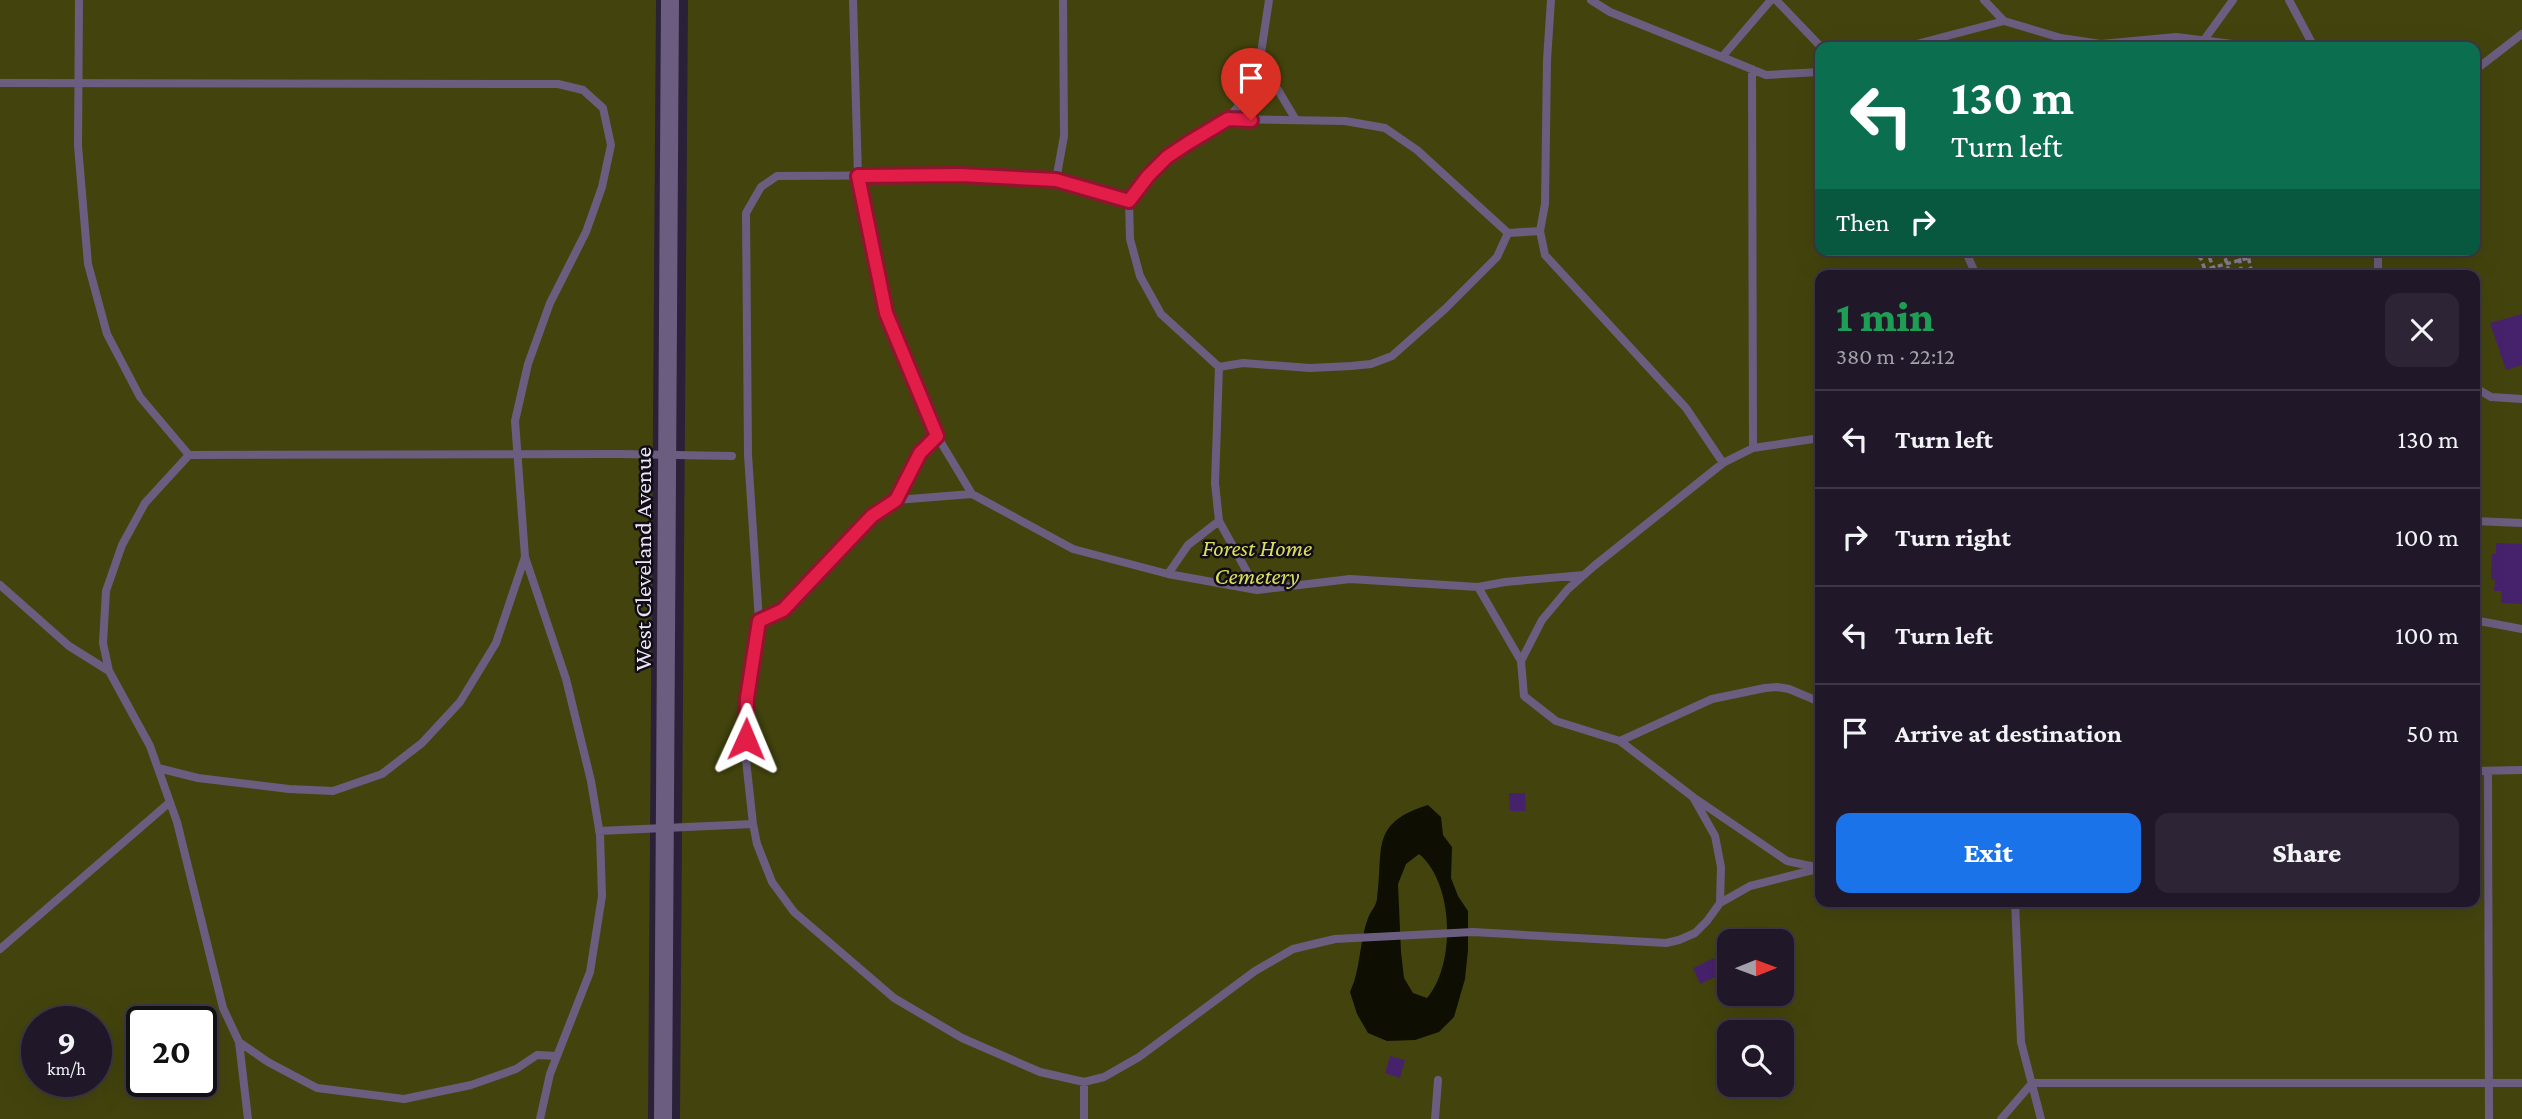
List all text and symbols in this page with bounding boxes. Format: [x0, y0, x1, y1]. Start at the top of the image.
pin [1221, 48, 1281, 120]
icon: arrive [1232, 59, 1270, 97]
icon: left [1836, 70, 1927, 161]
text: 130 m [1951, 70, 2074, 125]
text: Turn left [1951, 128, 2062, 164]
icon: right [1904, 203, 1942, 241]
text: Then [1836, 208, 1890, 237]
text: 1 min [1836, 293, 1934, 340]
button: close [2385, 293, 2459, 367]
text: 380 m · 22:12 [1836, 343, 1955, 369]
icon: left [1836, 420, 1874, 458]
text: Turn left [1895, 425, 1993, 454]
text: 130 m [2398, 425, 2459, 454]
street label: West Cleveland Avenue [629, 447, 656, 671]
icon: right [1836, 518, 1874, 556]
text: Turn right [1895, 523, 2011, 552]
text: 100 m [2395, 523, 2459, 552]
park label: Forest Home Cemetery [1202, 534, 1312, 589]
icon: left [1836, 616, 1874, 654]
text: Turn left [1895, 621, 1993, 650]
text: 100 m [2395, 621, 2459, 650]
position arrow [709, 702, 783, 776]
icon: arrive [1836, 714, 1874, 752]
text: Arrive at destination [1895, 719, 2122, 748]
text: 50 m [2406, 719, 2459, 748]
button: Exit [1836, 813, 2141, 893]
button: Share [2155, 813, 2459, 893]
north arrow [1717, 929, 1794, 1006]
map controls [1717, 929, 1794, 1097]
speed limit sign: 20 [126, 1006, 217, 1097]
button: search [1717, 1020, 1794, 1097]
text: 9 [57, 1023, 76, 1062]
text: km/h [47, 1059, 86, 1079]

